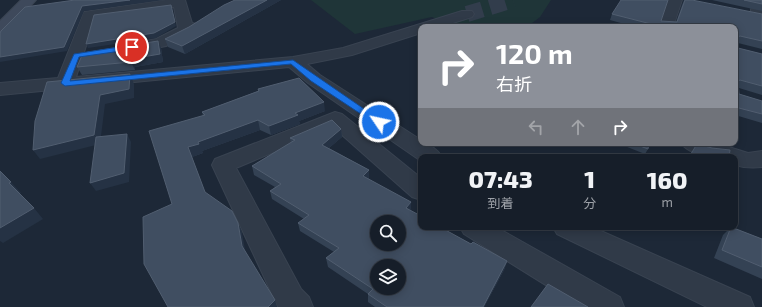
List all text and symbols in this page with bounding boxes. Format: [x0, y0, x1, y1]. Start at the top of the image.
pin [115, 30, 149, 64]
icon: arrive [121, 36, 143, 58]
text: 120 m [496, 36, 573, 70]
icon: right [430, 40, 482, 92]
text: 右折 [496, 73, 532, 95]
position arrow [358, 101, 400, 143]
icon: left [525, 116, 547, 138]
icon: ahead [567, 116, 589, 138]
icon: right [609, 116, 631, 138]
text: 07:43 [469, 164, 533, 193]
text: 1 [584, 164, 595, 193]
text: 160 [647, 165, 687, 194]
text: m [661, 194, 673, 210]
text: 到着 [488, 195, 514, 211]
text: 分 [583, 195, 596, 211]
map controls [370, 215, 406, 295]
button: search [370, 215, 406, 251]
button: layers [370, 259, 406, 295]

